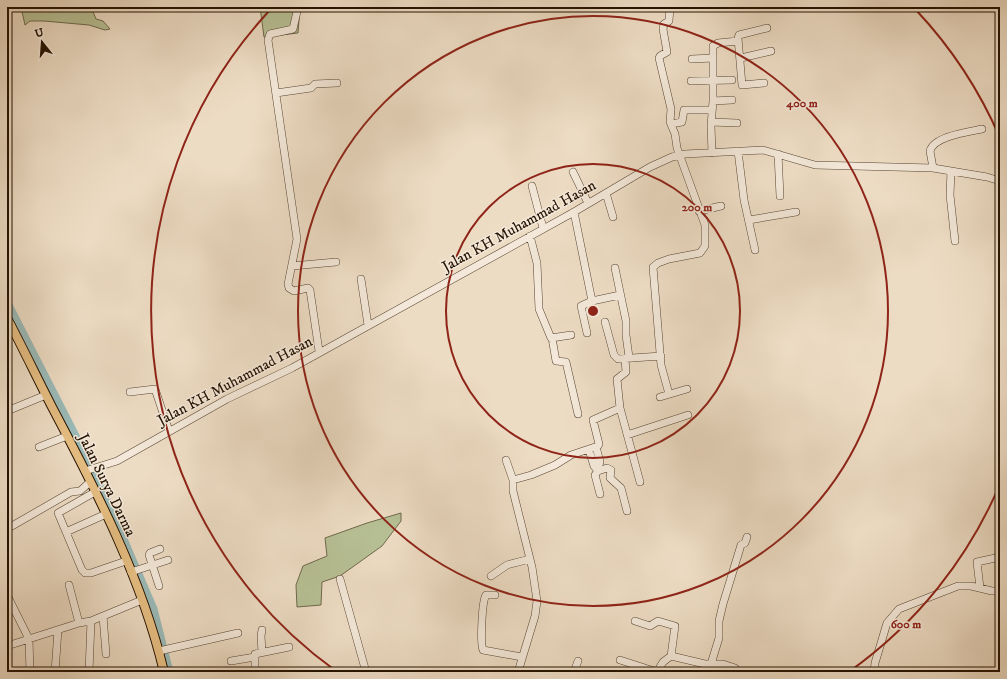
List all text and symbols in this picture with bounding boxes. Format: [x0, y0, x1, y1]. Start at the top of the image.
north arrow [22, 22, 62, 62]
text: U [33, 25, 46, 41]
text: 400 m [785, 96, 818, 111]
street label: Jalan KH Muhammad Hasan [437, 176, 599, 277]
text: 200 m [682, 200, 712, 215]
centre of rings [586, 304, 600, 318]
street label: Jalan KH Muhammad Hasan [152, 332, 316, 431]
street label: Jalan Surya Darma [73, 429, 140, 540]
text: 600 m [891, 617, 921, 632]

